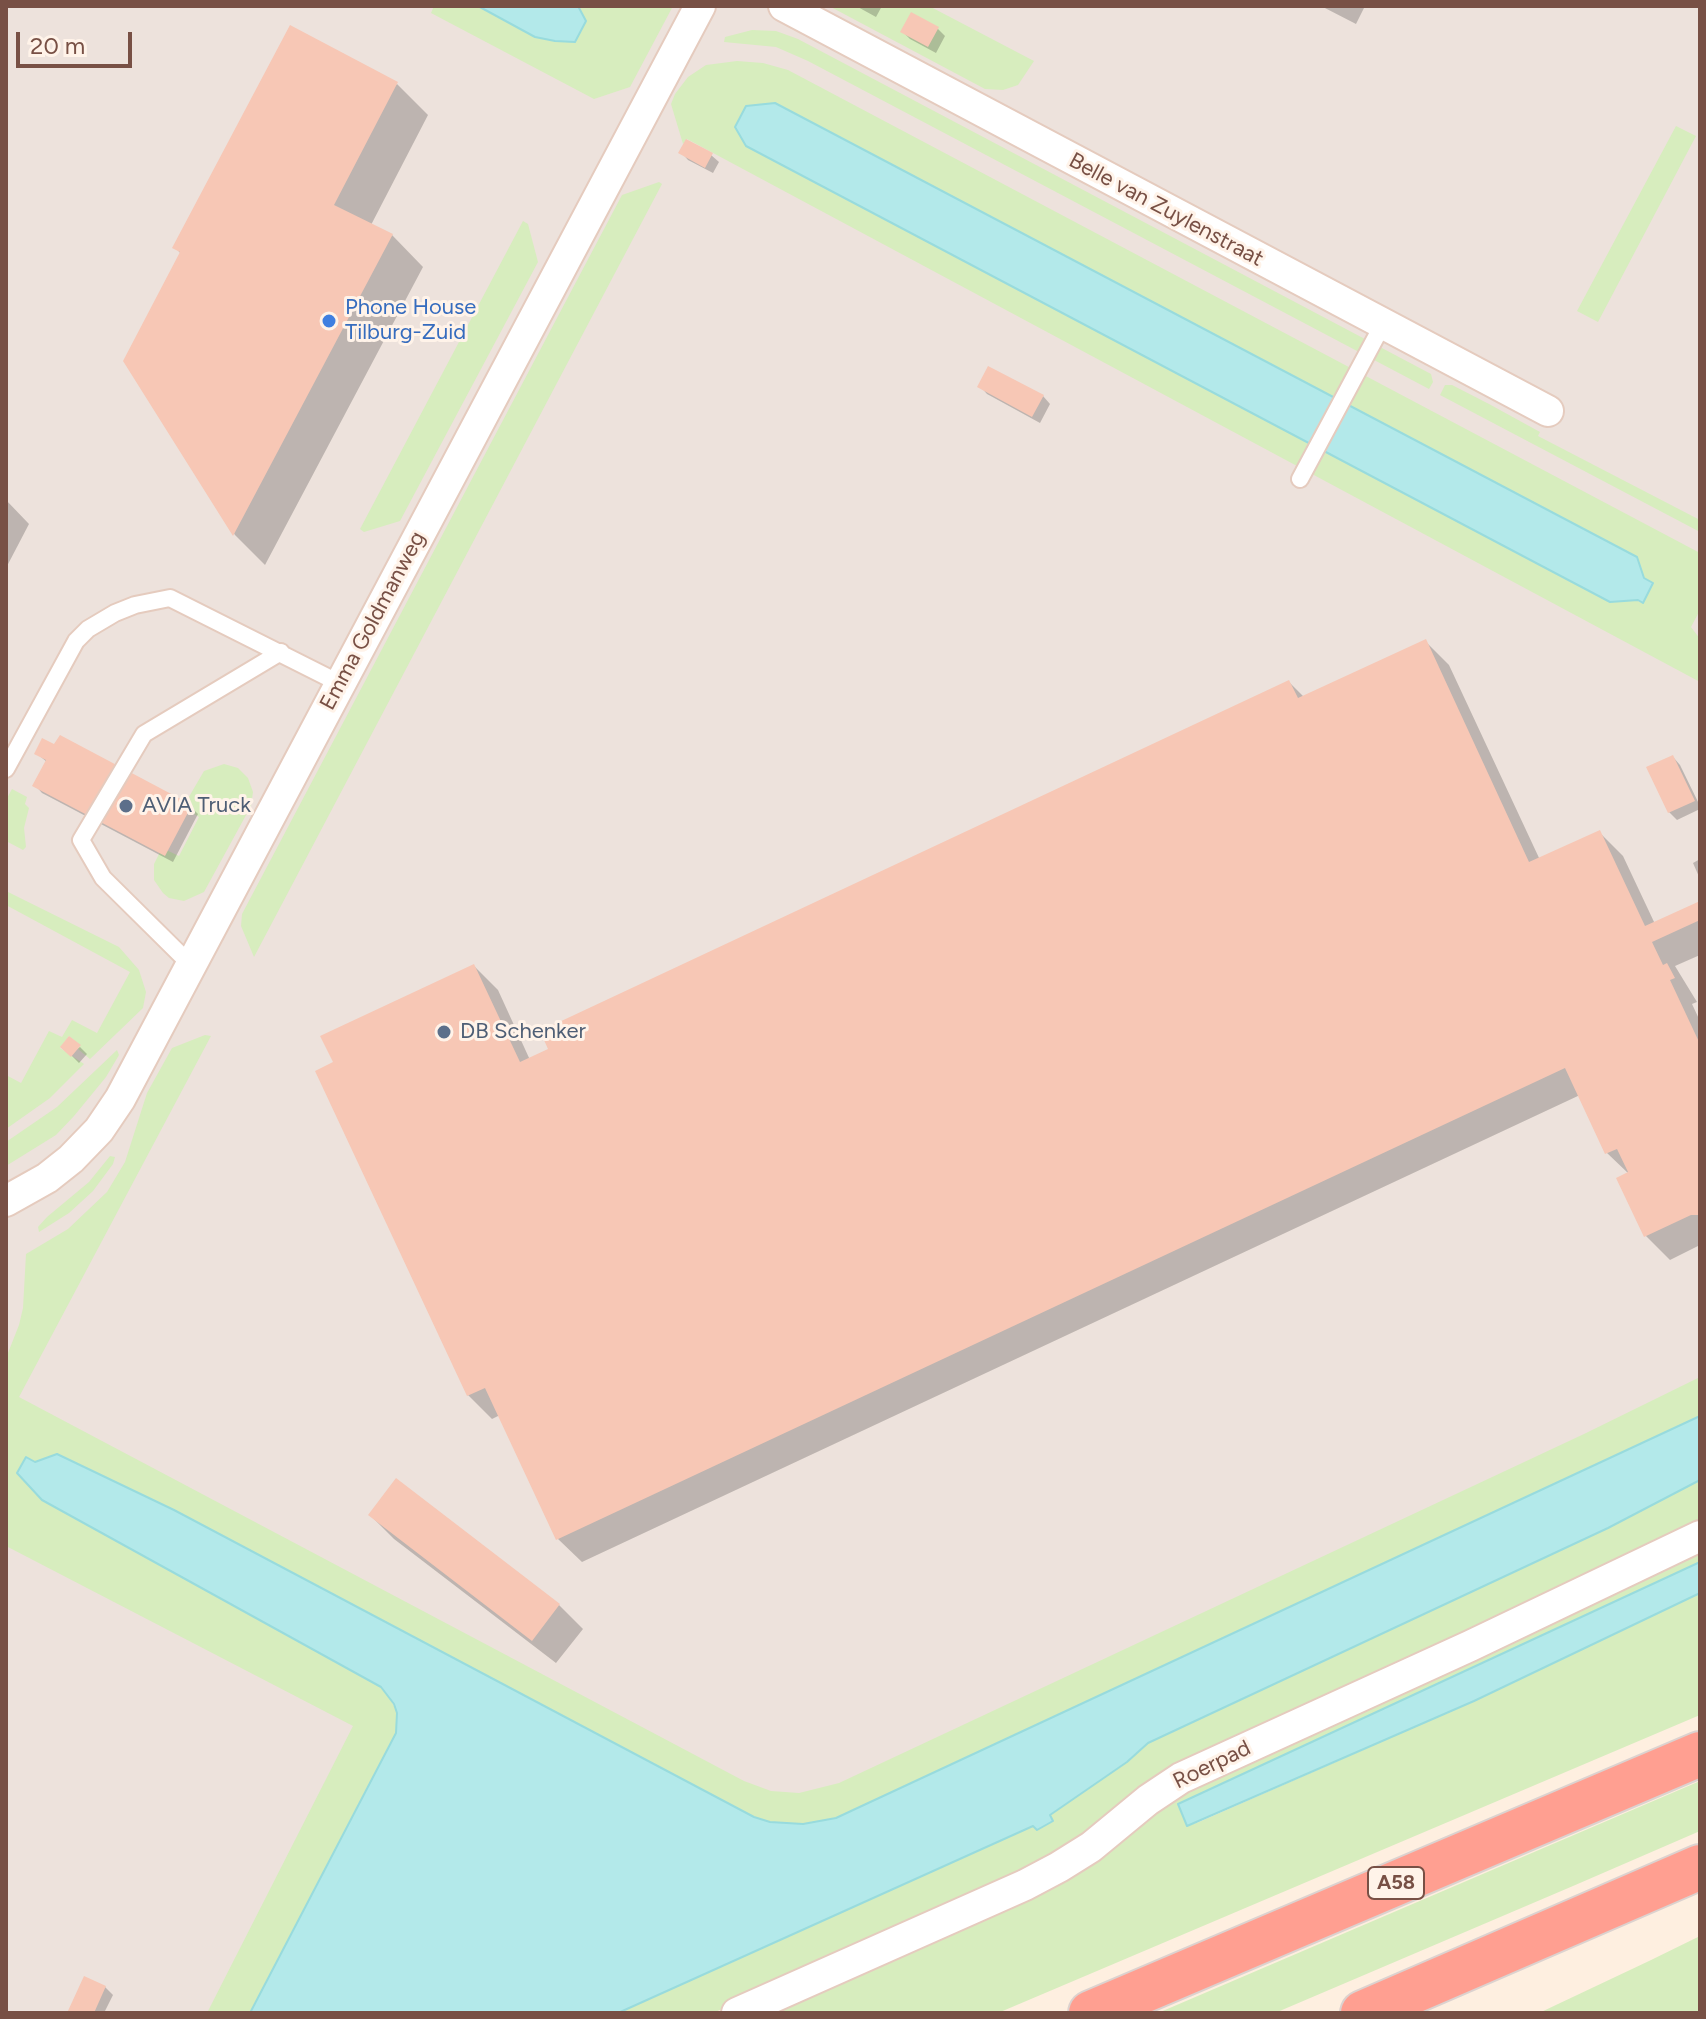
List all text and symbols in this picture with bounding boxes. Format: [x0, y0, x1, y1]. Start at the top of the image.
scale bar [20, 16, 136, 66]
text: 20 m [30, 31, 85, 60]
street label: Belle van Zuylenstraat [1064, 148, 1268, 272]
place label: Phone House Tilburg-Zuid [345, 295, 476, 346]
marker: Phone House Tilburg-Zuid [320, 312, 338, 330]
street label: Emma Goldmanweg [315, 527, 431, 715]
place label: AVIA Truck [142, 793, 251, 819]
marker: AVIA Truck [117, 797, 135, 815]
place label: DB Schenker [460, 1019, 586, 1045]
marker: DB Schenker [435, 1023, 453, 1041]
street label: Roerpad [1169, 1735, 1255, 1795]
road number: A58 [1368, 1867, 1424, 1899]

